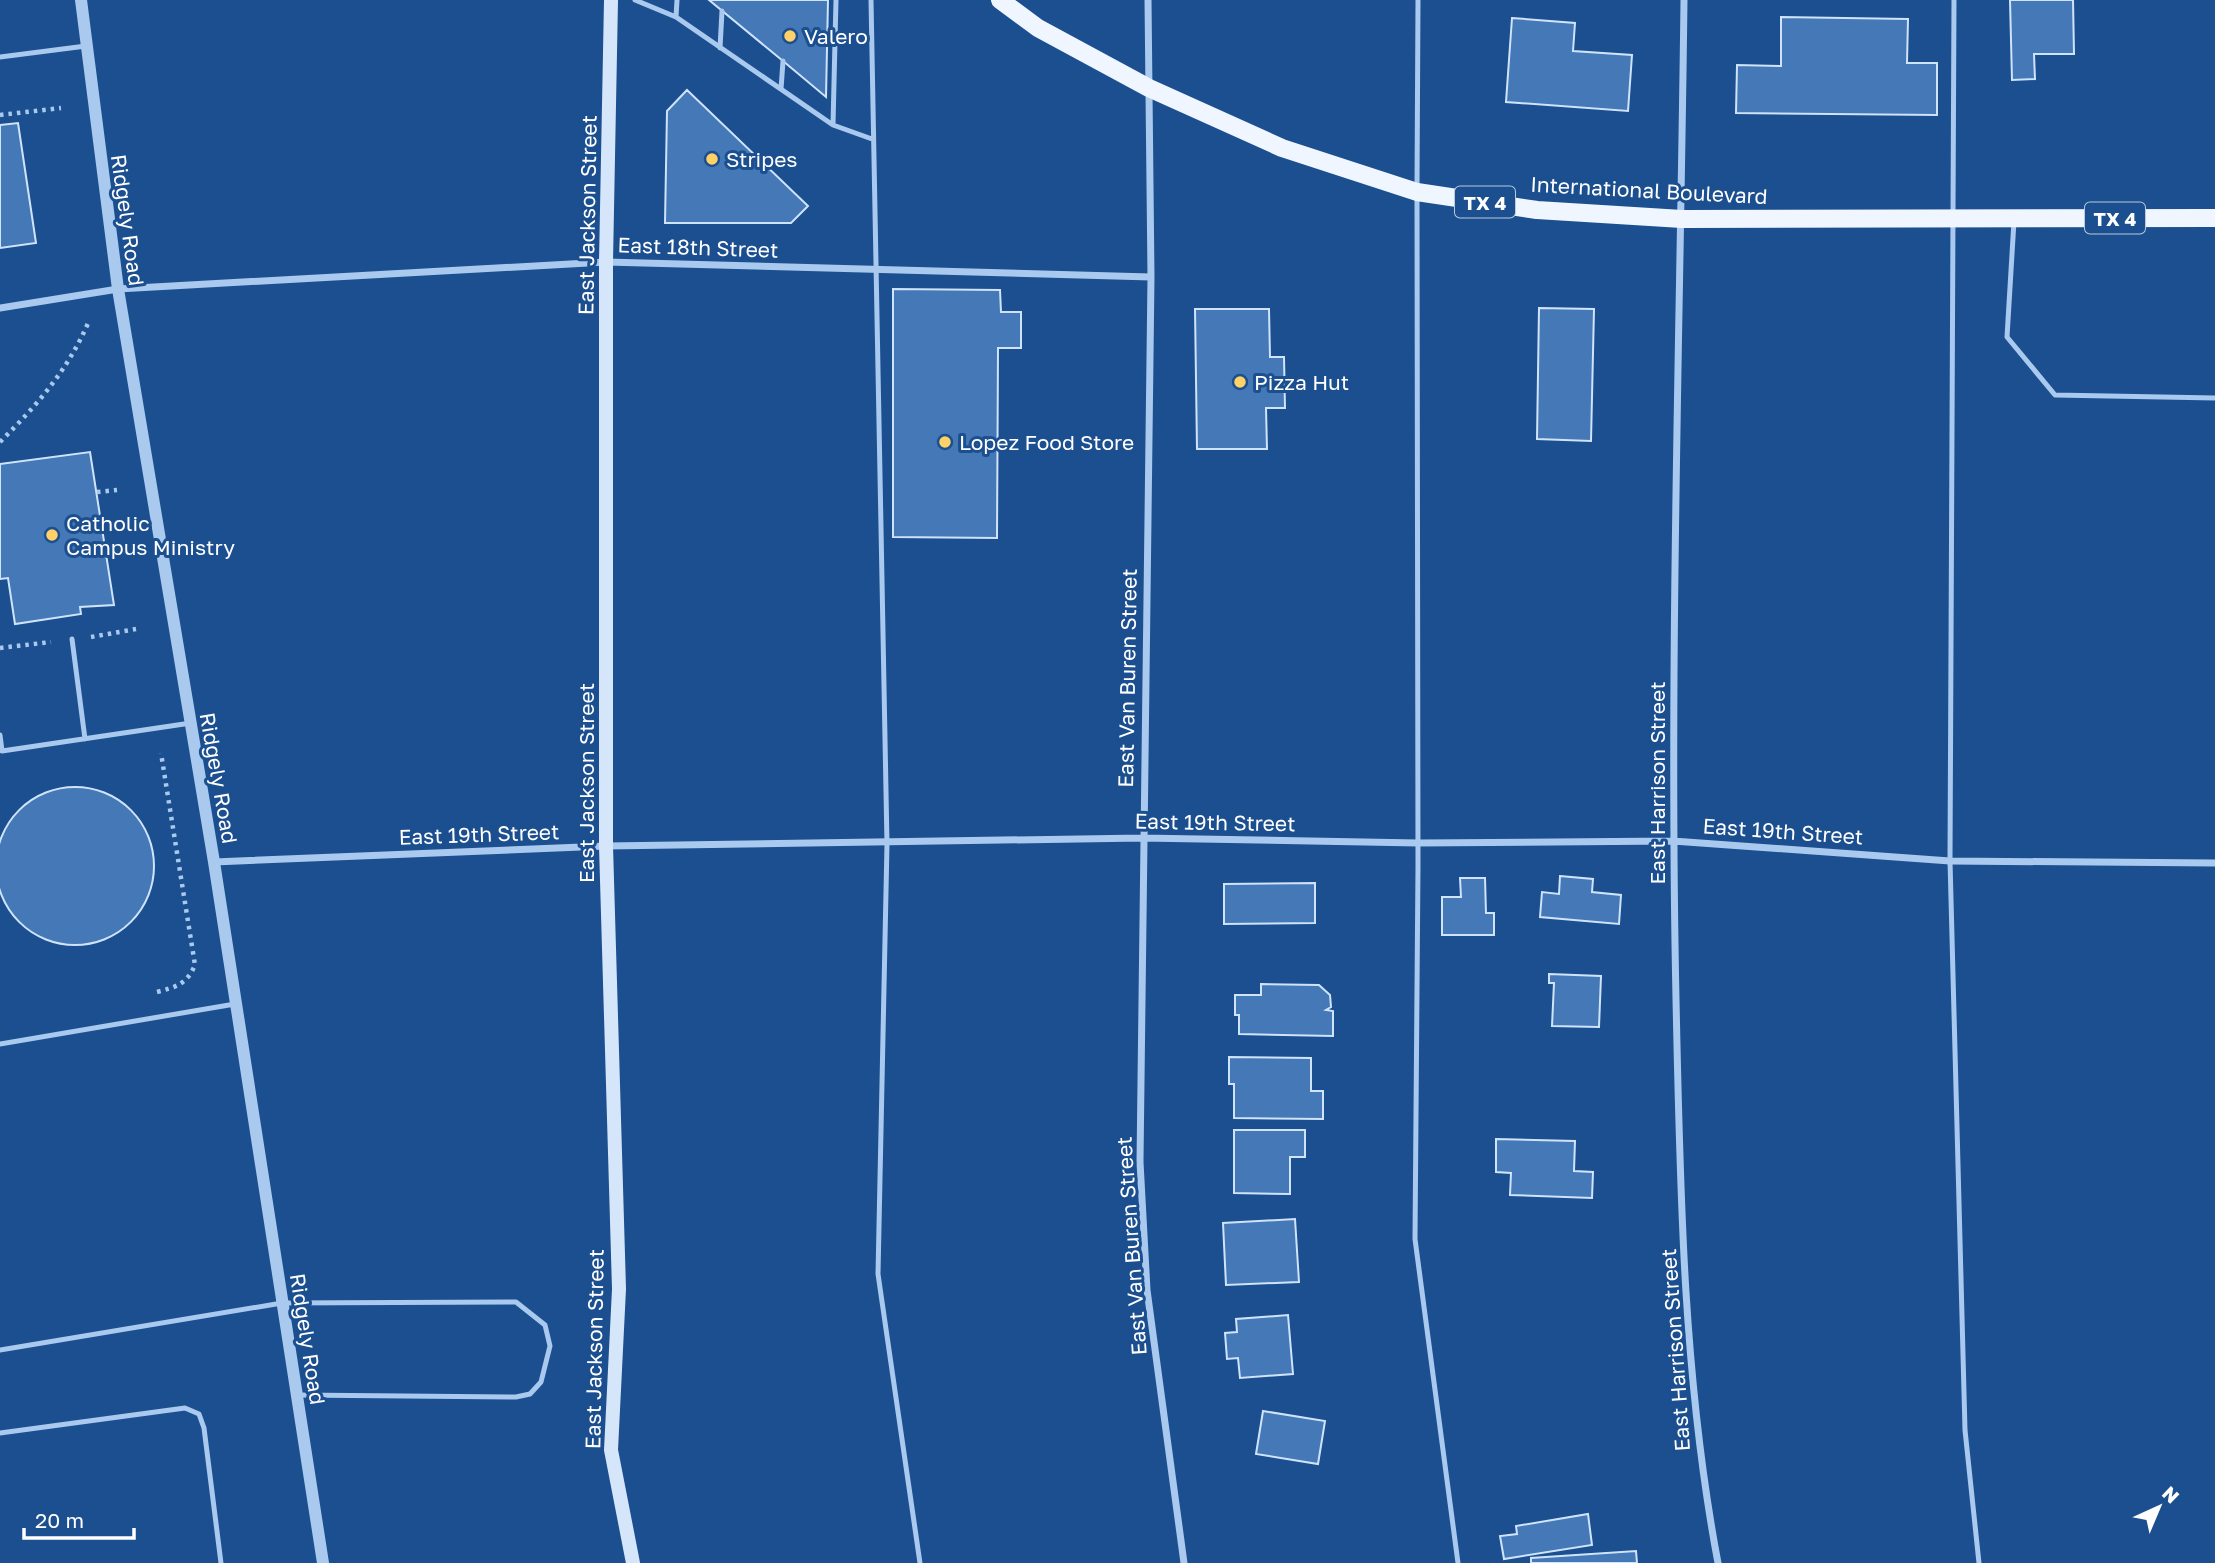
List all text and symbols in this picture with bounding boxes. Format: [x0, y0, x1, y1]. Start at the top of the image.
place label: Valero [804, 23, 868, 49]
marker: Valero [782, 28, 798, 44]
street label: East Jackson Street [572, 115, 602, 315]
place label: Stripes [726, 146, 797, 172]
marker: Stripes [704, 151, 720, 167]
street label: Ridgely Road [106, 152, 150, 288]
street label: International Boulevard [1530, 171, 1768, 209]
road number: TX 4 [1455, 186, 1515, 218]
road number: TX 4 [2085, 202, 2145, 233]
street label: East 18th Street [617, 231, 779, 263]
place label: Pizza Hut [1254, 369, 1349, 395]
marker: Pizza Hut [1232, 374, 1248, 390]
place label: Lopez Food Store [959, 429, 1134, 455]
marker: Lopez Food Store [937, 434, 953, 450]
place label: Catholic Campus Ministry [66, 510, 235, 560]
marker: Catholic Campus Ministry [44, 527, 60, 543]
street label: East Van Buren Street [1112, 568, 1142, 788]
street label: East Harrison Street [1644, 681, 1670, 885]
street label: East Jackson Street [573, 683, 599, 883]
street label: Ridgely Road [195, 710, 243, 846]
street label: East 19th Street [1134, 808, 1296, 836]
street label: East 19th Street [1702, 812, 1864, 850]
street label: East 19th Street [398, 818, 560, 850]
street label: East Van Buren Street [1110, 1136, 1152, 1356]
street label: East Harrison Street [1655, 1248, 1695, 1452]
street label: East Jackson Street [579, 1249, 609, 1449]
street label: Ridgely Road [285, 1271, 331, 1407]
north arrow [2124, 1472, 2194, 1542]
text: N [2158, 1481, 2184, 1508]
scale bar [24, 1496, 135, 1540]
text: 20 m [35, 1507, 84, 1533]

